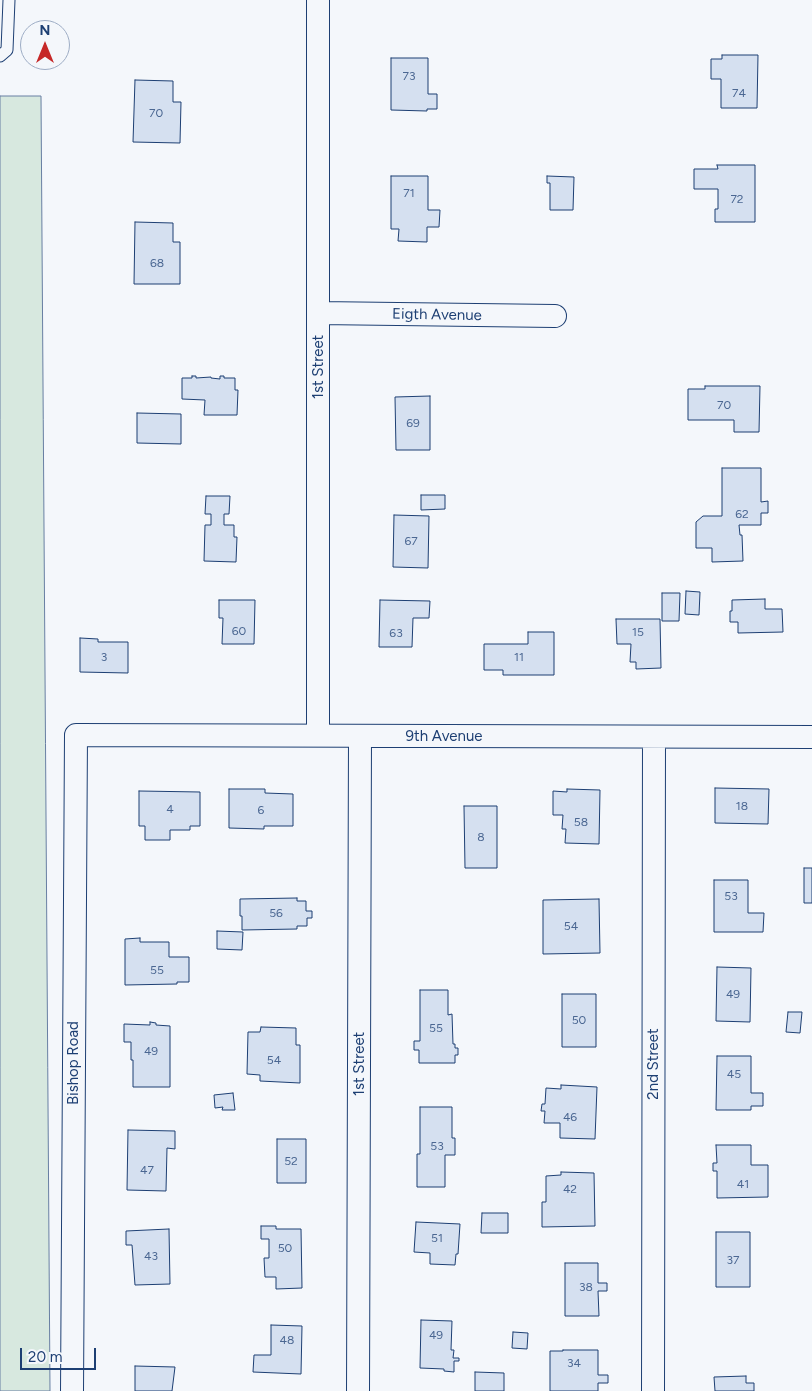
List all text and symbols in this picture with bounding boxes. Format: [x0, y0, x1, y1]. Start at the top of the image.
north arrow [20, 20, 70, 70]
text: N [40, 22, 50, 39]
house number: 73 [403, 69, 415, 83]
house number: 74 [732, 86, 746, 100]
house number: 70 [149, 106, 163, 120]
house number: 71 [403, 186, 415, 200]
house number: 72 [730, 192, 744, 206]
house number: 68 [150, 256, 164, 270]
street label: Eigth Avenue [392, 305, 482, 325]
street label: 1st Street [310, 335, 328, 399]
house number: 70 [717, 398, 731, 412]
house number: 69 [406, 416, 420, 430]
house number: 62 [735, 507, 749, 521]
house number: 67 [404, 534, 418, 548]
house number: 60 [232, 624, 246, 638]
house number: 15 [632, 625, 644, 639]
house number: 63 [389, 626, 403, 640]
house number: 3 [101, 650, 107, 664]
house number: 11 [514, 650, 524, 664]
street label: 9th Avenue [406, 728, 482, 746]
house number: 18 [736, 799, 748, 813]
house number: 4 [166, 802, 174, 816]
house number: 6 [258, 803, 264, 817]
house number: 58 [574, 815, 588, 829]
house number: 8 [477, 830, 485, 844]
house number: 53 [724, 889, 738, 903]
house number: 56 [269, 906, 283, 920]
house number: 54 [564, 919, 578, 933]
house number: 55 [150, 963, 164, 977]
house number: 49 [726, 987, 740, 1001]
house number: 50 [572, 1013, 586, 1027]
street label: Bishop Road [65, 1021, 83, 1105]
house number: 55 [429, 1021, 443, 1035]
street label: 2nd Street [645, 1028, 663, 1100]
street label: 1st Street [351, 1032, 369, 1096]
house number: 49 [144, 1044, 158, 1058]
house number: 54 [267, 1053, 281, 1067]
house number: 45 [727, 1067, 741, 1081]
house number: 46 [563, 1110, 577, 1124]
house number: 53 [430, 1139, 444, 1153]
house number: 52 [284, 1154, 298, 1168]
house number: 47 [140, 1163, 154, 1177]
house number: 41 [737, 1177, 749, 1191]
house number: 42 [563, 1182, 577, 1196]
house number: 51 [431, 1231, 443, 1245]
house number: 50 [278, 1241, 292, 1255]
house number: 43 [144, 1249, 158, 1263]
house number: 37 [727, 1253, 739, 1267]
house number: 38 [579, 1280, 593, 1294]
house number: 49 [429, 1328, 443, 1342]
house number: 48 [280, 1333, 294, 1347]
scale bar [22, 1338, 99, 1370]
text: 20 m [28, 1348, 62, 1366]
house number: 34 [567, 1356, 581, 1370]

